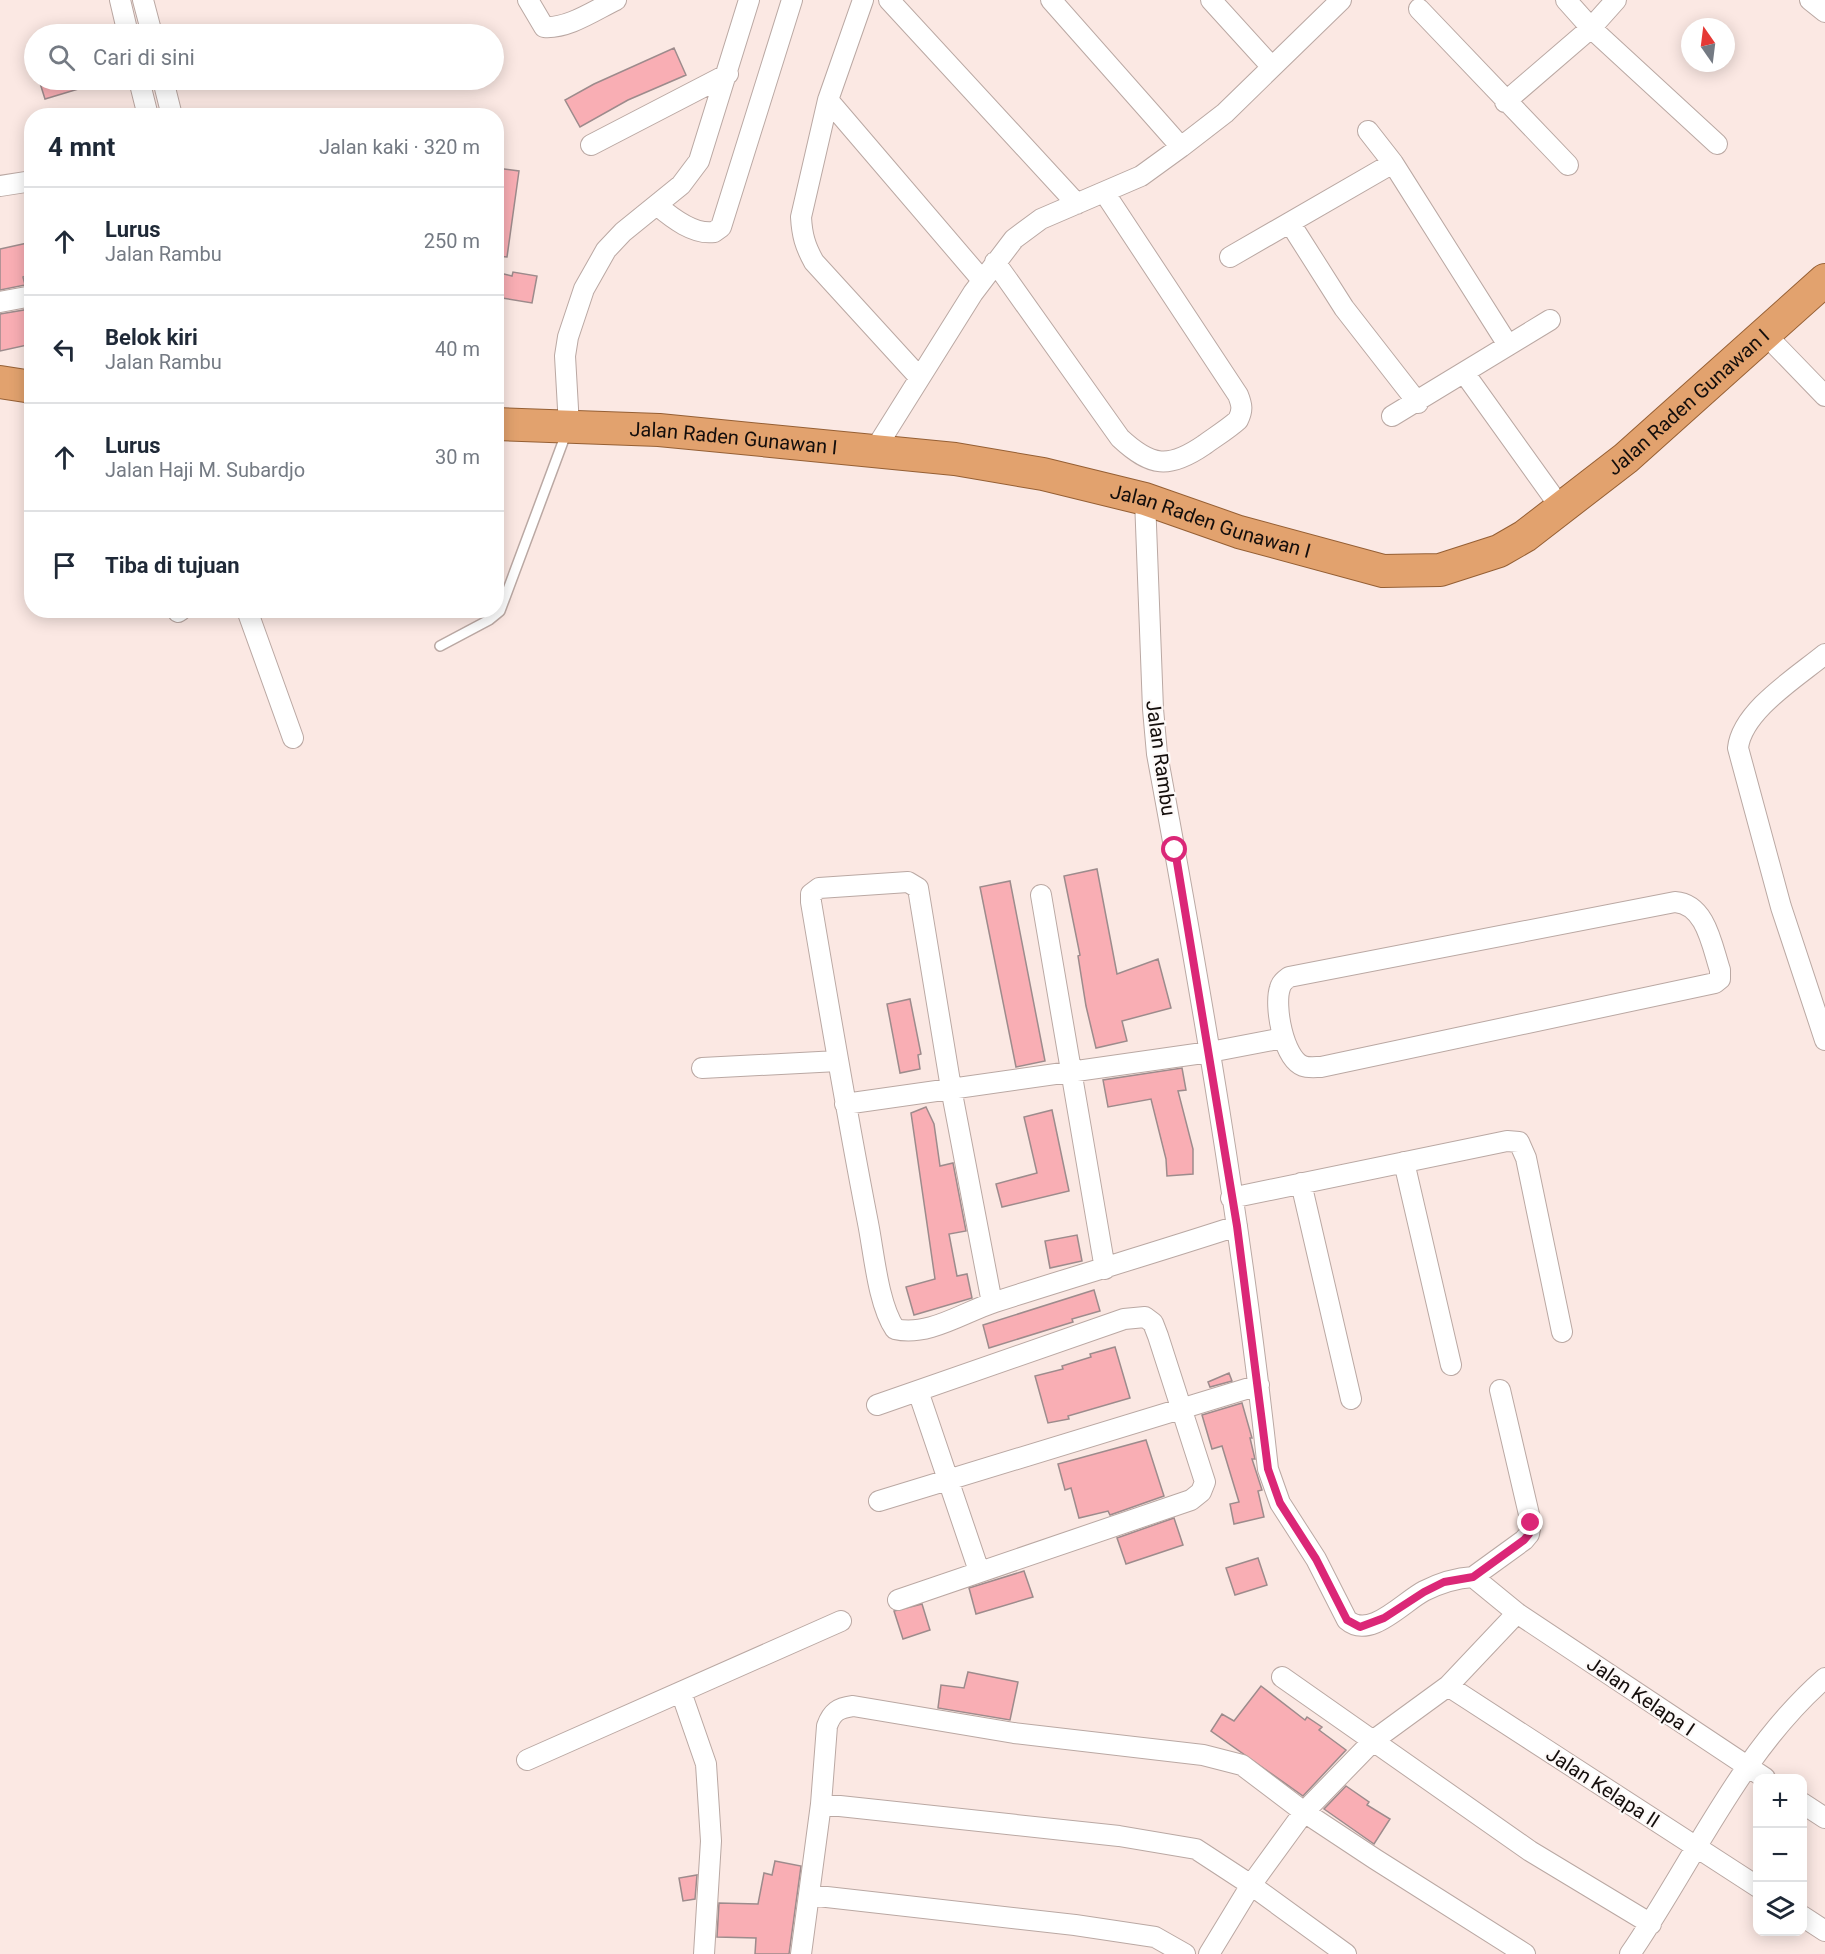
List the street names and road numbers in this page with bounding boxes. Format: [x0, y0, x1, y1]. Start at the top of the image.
street label: Jalan Raden Gunawan I [1602, 324, 1774, 480]
street label: Jalan Raden Gunawan I [629, 417, 839, 459]
street label: Jalan Raden Gunawan I [1108, 479, 1314, 563]
street label: Jalan Rambu [1141, 699, 1181, 817]
street label: Jalan Kelapa I [1583, 1651, 1699, 1741]
street label: Jalan Kelapa II [1542, 1741, 1664, 1833]

